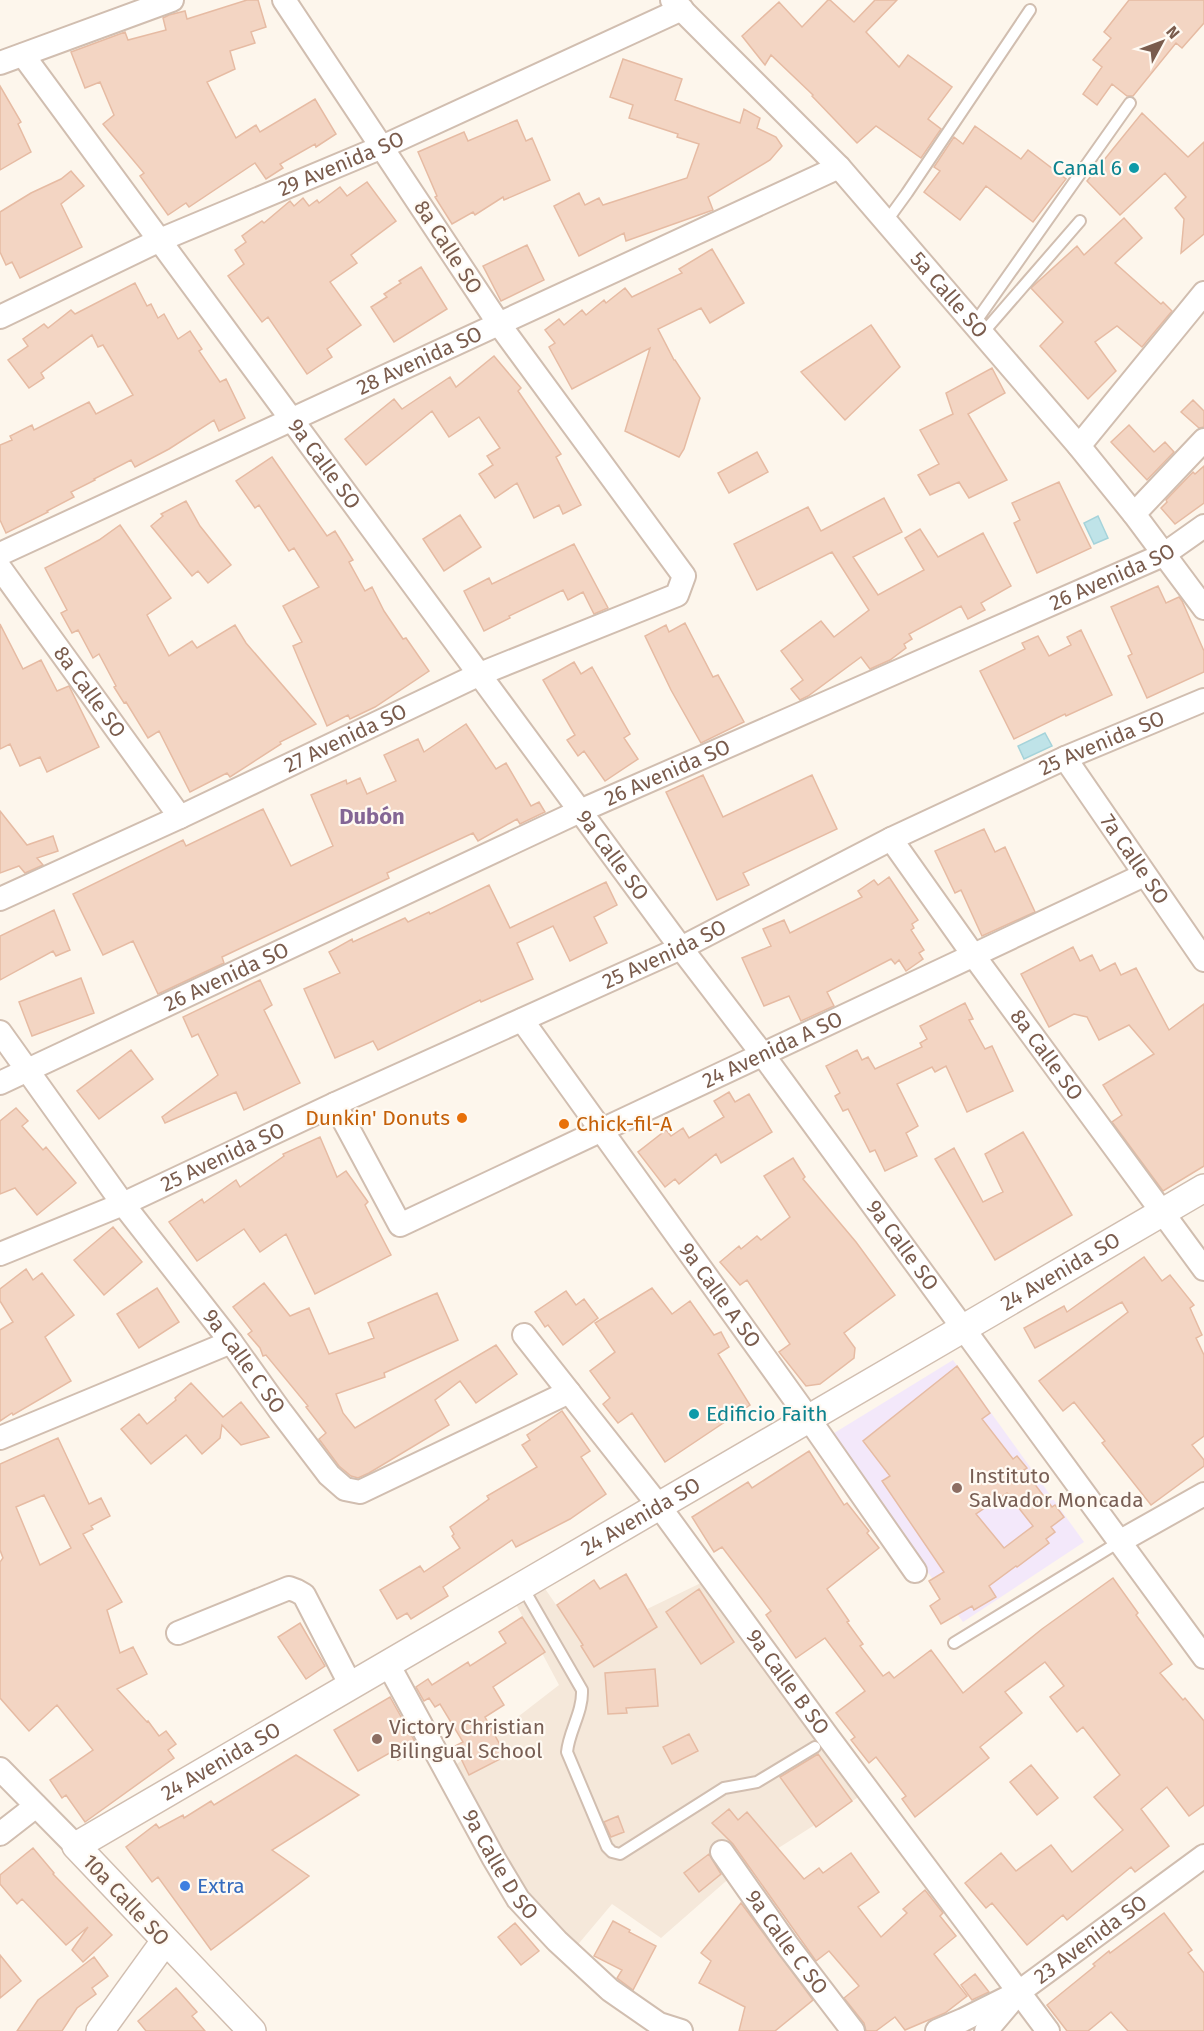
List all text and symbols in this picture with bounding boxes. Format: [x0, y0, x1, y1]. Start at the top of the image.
north arrow [1132, 12, 1192, 72]
text: N [1162, 22, 1184, 43]
street label: 29 Avenida SO [274, 126, 408, 202]
place label: Canal 6 [1053, 155, 1122, 181]
marker: Canal 6 [1127, 161, 1141, 175]
street label: 8a Calle SO [408, 195, 488, 299]
street label: 5a Calle SO [905, 246, 993, 343]
street label: 28 Avenida SO [353, 320, 486, 401]
street label: 9a Calle SO [282, 414, 366, 514]
street label: 26 Avenida SO [1045, 537, 1180, 616]
street label: 8a Calle SO [48, 641, 131, 743]
street label: 27 Avenida SO [280, 698, 411, 778]
street label: 25 Avenida SO [1035, 705, 1169, 781]
street label: 26 Avenida SO [600, 734, 734, 812]
district label: Dubón [339, 803, 405, 830]
street label: 9a Calle SO [571, 805, 655, 906]
street label: 7a Calle SO [1095, 809, 1175, 909]
street label: 25 Avenida SO [598, 914, 731, 995]
street label: 26 Avenida SO [160, 936, 293, 1017]
street label: 8a Calle SO [1005, 1004, 1089, 1105]
street label: 24 Avenida A SO [698, 1006, 847, 1094]
place label: Dunkin' Donuts [305, 1105, 450, 1131]
marker: Dunkin' Donuts [455, 1111, 469, 1125]
place label: Chick-fil-A [576, 1111, 672, 1137]
street label: 25 Avenida SO [157, 1117, 289, 1197]
marker: Chick-fil-A [557, 1117, 571, 1131]
street label: 9a Calle SO [861, 1195, 944, 1296]
street label: 24 Avenida SO [996, 1227, 1125, 1317]
street label: 9a Calle A SO [673, 1237, 767, 1353]
street label: 9a Calle C SO [197, 1304, 291, 1419]
place label: Edificio Faith [706, 1401, 827, 1427]
marker: Edificio Faith [687, 1407, 701, 1421]
place label: Instituto Salvador Moncada [969, 1463, 1144, 1513]
street label: 24 Avenida SO [576, 1472, 705, 1562]
marker: Instituto Salvador Moncada [950, 1481, 964, 1495]
street label: 9a Calle B SO [741, 1624, 835, 1740]
place label: Victory Christian Bilingual School [389, 1714, 545, 1764]
street label: 24 Avenida SO [156, 1716, 285, 1807]
marker: Victory Christian Bilingual School [370, 1732, 384, 1746]
street label: 9a Calle D SO [457, 1805, 544, 1925]
street label: 10a Calle SO [77, 1849, 175, 1951]
place label: Extra [197, 1873, 245, 1899]
marker: Extra [178, 1879, 192, 1893]
street label: 9a Calle C SO [740, 1885, 833, 2000]
street label: 23 Avenida SO [1029, 1889, 1152, 1989]

